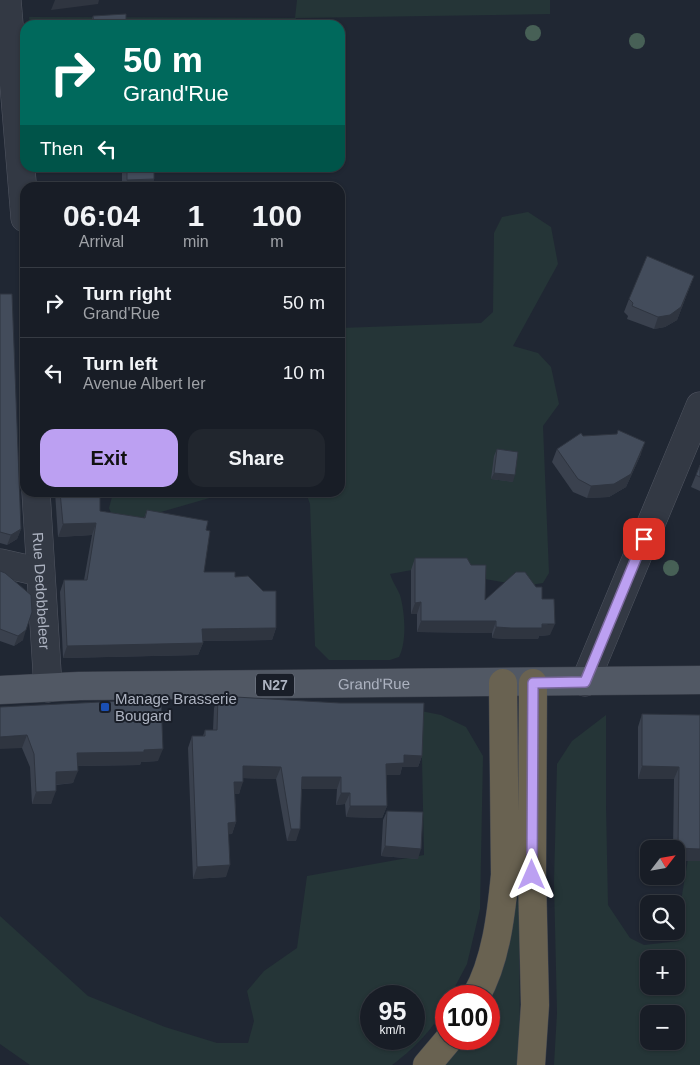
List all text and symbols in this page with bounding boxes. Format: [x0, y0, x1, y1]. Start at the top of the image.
icon: right [40, 40, 105, 105]
text: 50 m [123, 40, 203, 79]
text: Grand'Rue [123, 81, 229, 106]
icon: left [93, 135, 121, 163]
text: Then [40, 138, 83, 159]
text: 06:04 [63, 199, 140, 232]
text: 1 [187, 199, 204, 232]
text: 100 [252, 199, 302, 232]
text: Arrival [79, 233, 124, 250]
text: min [183, 233, 209, 250]
text: m [270, 233, 283, 250]
text: Turn right [83, 283, 171, 304]
icon: right [40, 289, 68, 317]
text: 50 m [283, 292, 325, 313]
text: Grand'Rue [83, 305, 160, 322]
text: Turn left [83, 353, 158, 374]
icon: left [40, 359, 68, 387]
text: 10 m [283, 362, 325, 383]
text: Avenue Albert Ier [83, 375, 205, 392]
button: Exit [40, 429, 178, 487]
button: Share [188, 429, 325, 487]
pin [623, 518, 665, 560]
icon: arrive [630, 525, 658, 553]
street label: Rue Dedobbeleer [30, 532, 54, 650]
road number: N27 [256, 674, 294, 696]
street label: Grand'Rue [338, 674, 410, 692]
place label: Manage Brasserie Bougard [115, 690, 237, 724]
marker: Manage Brasserie Bougard [99, 701, 111, 713]
north arrow [640, 840, 685, 885]
map controls [640, 840, 685, 1050]
position arrow [505, 848, 557, 900]
button: search [640, 895, 685, 940]
button: + [640, 950, 685, 995]
speed limit sign: 100 [435, 985, 500, 1050]
text: 95 [379, 997, 406, 1025]
button: − [640, 1005, 685, 1050]
text: km/h [379, 1023, 406, 1037]

